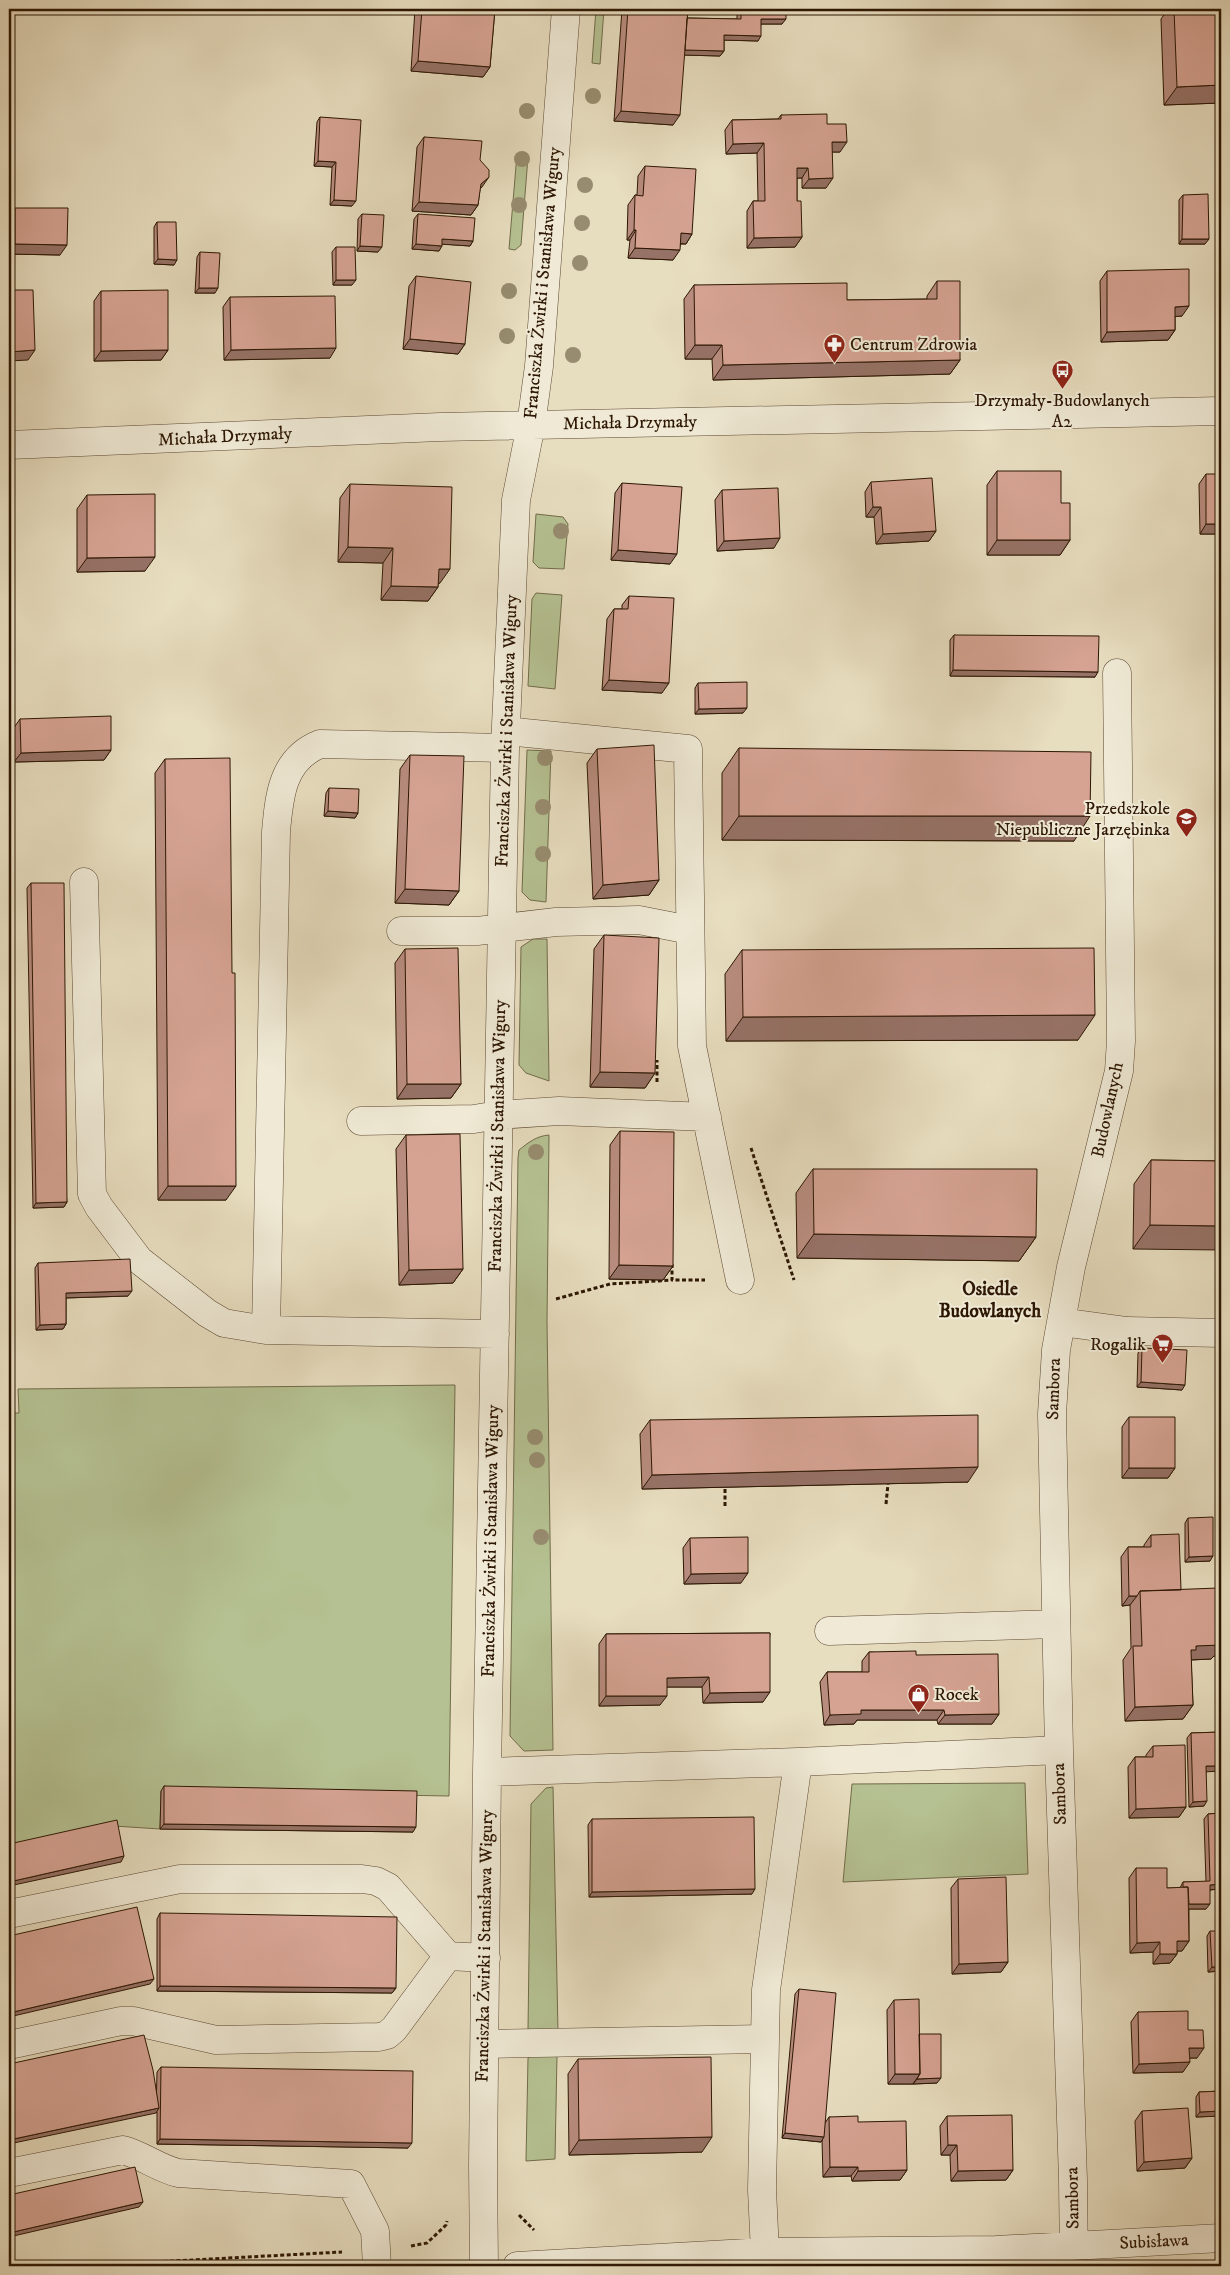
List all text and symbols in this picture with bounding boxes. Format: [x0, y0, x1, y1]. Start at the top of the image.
street label: Franciszka Żwirki i Stanisława Wigury [520, 146, 566, 420]
pharmacy icon: Centrum Zdrowia [822, 333, 846, 364]
place label: Centrum Zdrowia [850, 334, 977, 356]
bus stop icon: Drzymały-Budowlanych A2 [1050, 359, 1074, 390]
place label: Drzymały-Budowlanych A2 [974, 390, 1150, 433]
street label: Michała Drzymały [563, 411, 698, 435]
street label: Michała Drzymały [157, 422, 293, 451]
street label: Franciszka Żwirki i Stanisława Wigury [491, 594, 523, 868]
place label: Przedszkole Niepubliczne Jarzębinka [996, 798, 1170, 841]
school or university icon: Przedszkole Niepubliczne Jarzębinka [1174, 807, 1198, 838]
street label: Franciszka Żwirki i Stanisława Wigury [485, 999, 511, 1273]
street label: Budowlanych [1087, 1060, 1129, 1160]
district label: Osiedle Budowlanych [939, 1278, 1042, 1323]
supermarket icon: Rogalik [1150, 1333, 1174, 1364]
place label: Rogalik [1090, 1334, 1146, 1356]
street label: Sambora [1042, 1357, 1066, 1420]
street label: Franciszka Żwirki i Stanisława Wigury [478, 1404, 504, 1678]
shop icon: Rocek [906, 1683, 930, 1714]
place label: Rocek [934, 1684, 979, 1706]
street label: Sambora [1048, 1762, 1072, 1825]
street label: Franciszka Żwirki i Stanisława Wigury [472, 1809, 498, 2083]
street label: Sambora [1061, 2166, 1085, 2229]
street label: Subisława [1119, 2229, 1190, 2255]

